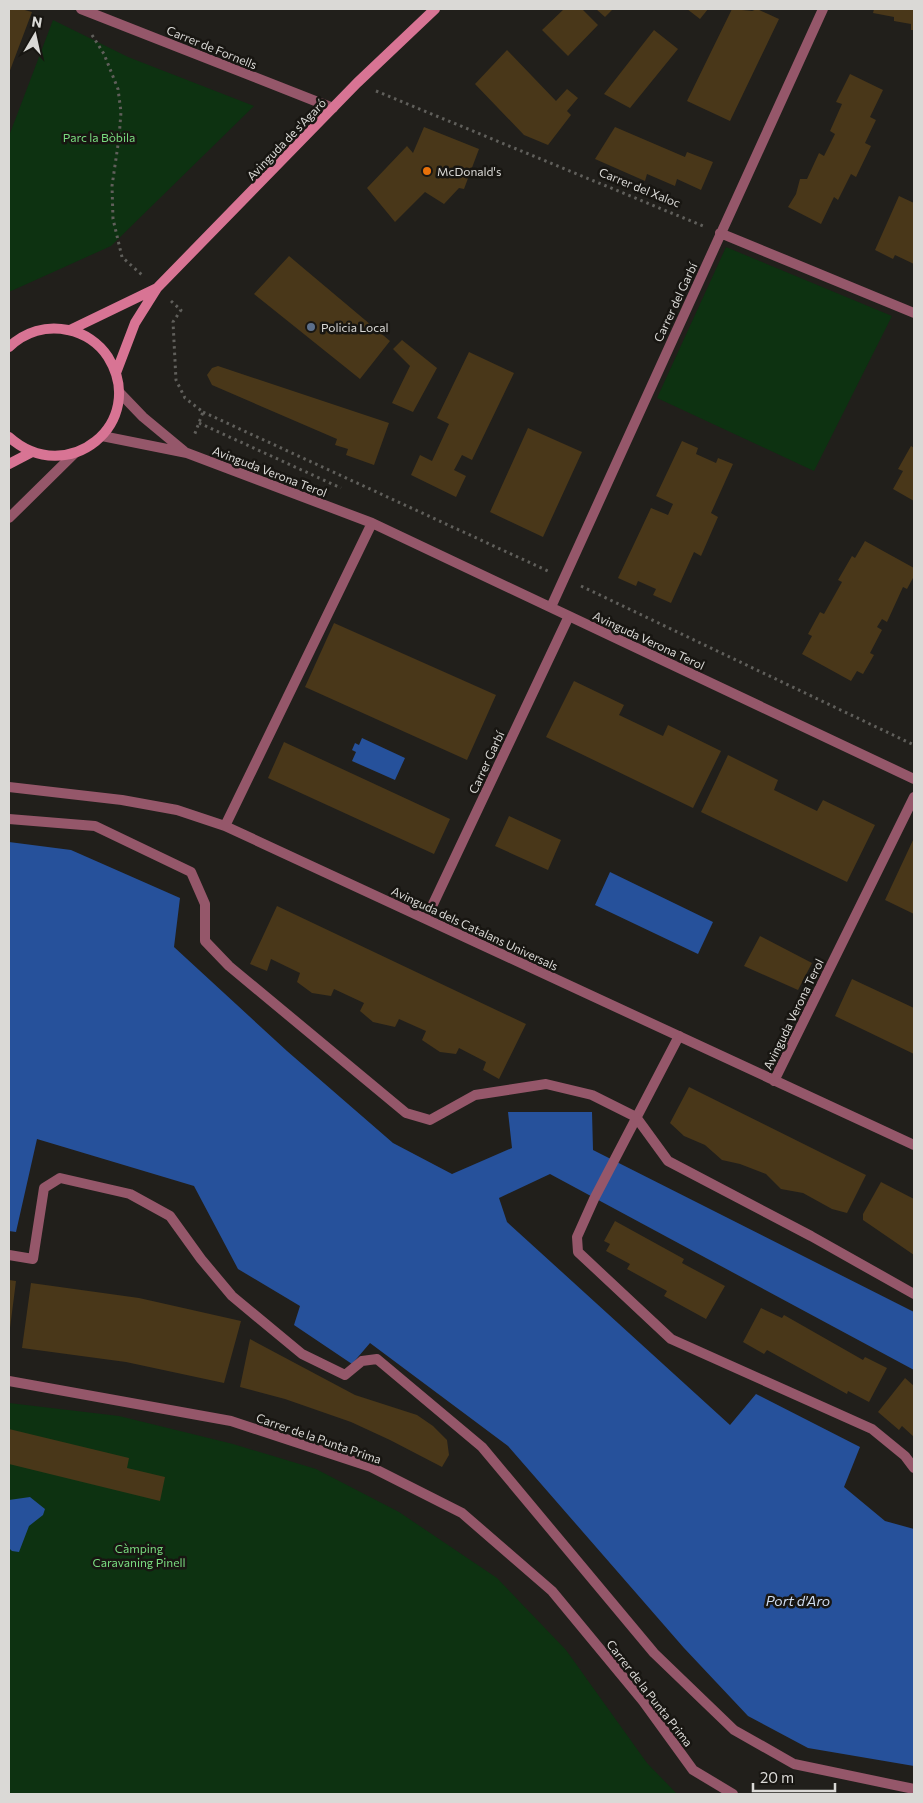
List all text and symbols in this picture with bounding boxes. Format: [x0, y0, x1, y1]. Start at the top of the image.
north arrow [10, 10, 60, 60]
text: N [31, 12, 44, 31]
street label: Carrer de Fornells [165, 22, 259, 72]
street label: Avinguda de s'Agaró [243, 95, 329, 183]
park label: Parc la Bòbila [63, 130, 135, 144]
place label: McDonald's [437, 164, 501, 178]
street label: Carrer del Xaloc [597, 164, 683, 210]
marker: McDonald's [421, 165, 433, 177]
street label: Carrer del Garbí [650, 259, 700, 344]
place label: Policia Local [321, 320, 389, 334]
marker: Policia Local [305, 321, 317, 333]
street label: Avinguda Verona Terol [211, 443, 329, 499]
street label: Avinguda Verona Terol [591, 608, 707, 672]
street label: Carrer Garbí [465, 728, 507, 795]
street label: Avinguda dels Catalans Universals [389, 883, 561, 973]
street label: Avinguda Verona Terol [760, 956, 826, 1072]
street label: Carrer de la Punta Prima [255, 1410, 383, 1466]
park label: Càmping Caravaning Pinell [92, 1541, 186, 1569]
water label: Port d'Aro [766, 1592, 830, 1609]
street label: Carrer de la Punta Prima [604, 1637, 696, 1749]
scale bar [753, 1760, 836, 1792]
text: 20 m [760, 1768, 794, 1786]

